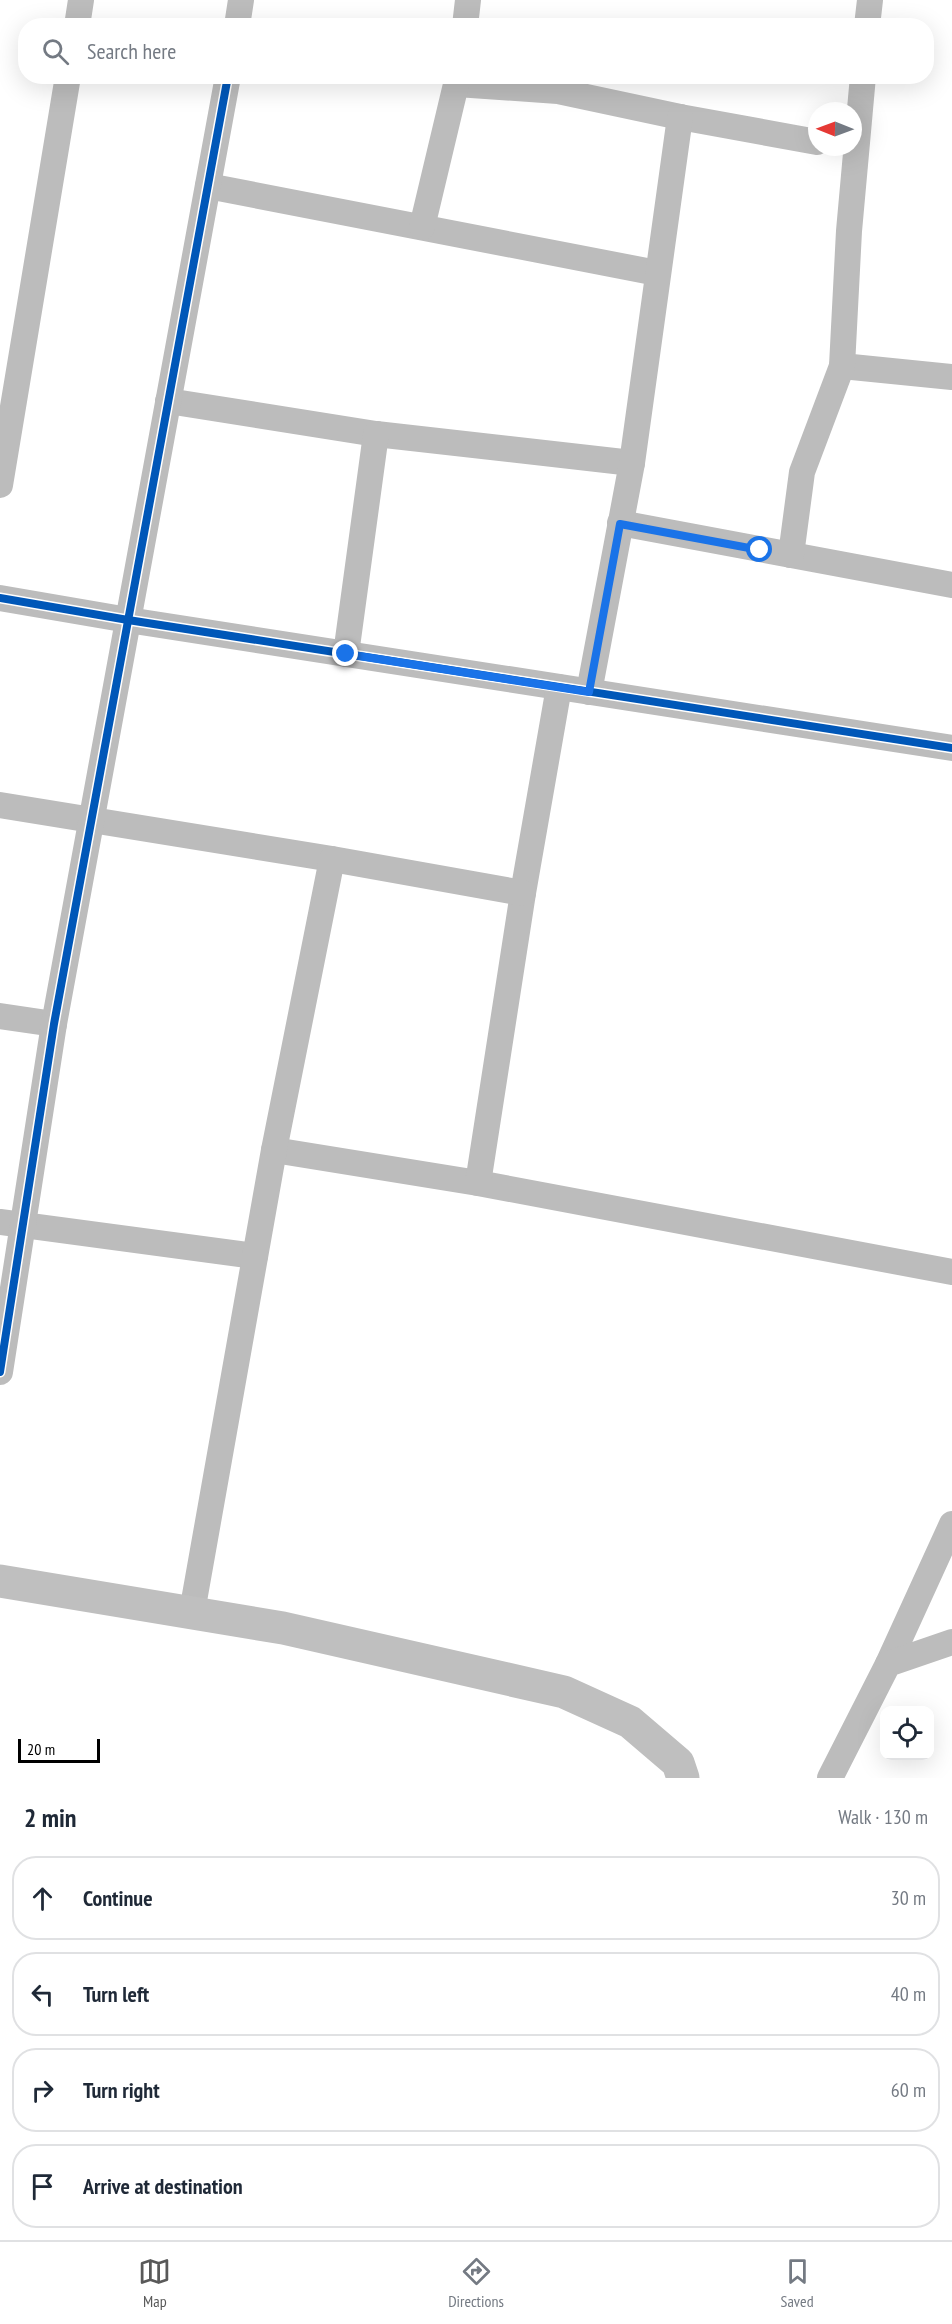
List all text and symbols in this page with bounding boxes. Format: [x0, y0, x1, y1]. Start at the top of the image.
search box [18, 18, 934, 84]
icon: search [39, 35, 72, 68]
text: Search here [87, 37, 176, 65]
north arrow [808, 102, 862, 156]
route start [746, 536, 772, 562]
route end [332, 640, 358, 666]
map controls [880, 1706, 934, 1760]
button: locate [880, 1706, 934, 1760]
scale bar [18, 1736, 100, 1764]
text: 20 m [27, 1739, 55, 1759]
text: 2 min [24, 1801, 77, 1834]
text: Walk · 130 m [838, 1804, 928, 1830]
icon: ahead [26, 1882, 59, 1915]
text: Continue [83, 1884, 153, 1912]
text: 30 m [891, 1885, 926, 1911]
icon: left [26, 1978, 59, 2011]
text: Turn left [83, 1980, 149, 2008]
text: 40 m [891, 1981, 926, 2007]
icon: right [26, 2074, 59, 2107]
text: Turn right [83, 2076, 160, 2104]
text: 60 m [891, 2077, 926, 2103]
icon: arrive [26, 2170, 59, 2203]
text: Arrive at destination [83, 2172, 243, 2200]
tab: Map [138, 2255, 171, 2311]
tab: Directions [448, 2255, 504, 2311]
tab: Saved [781, 2255, 814, 2311]

